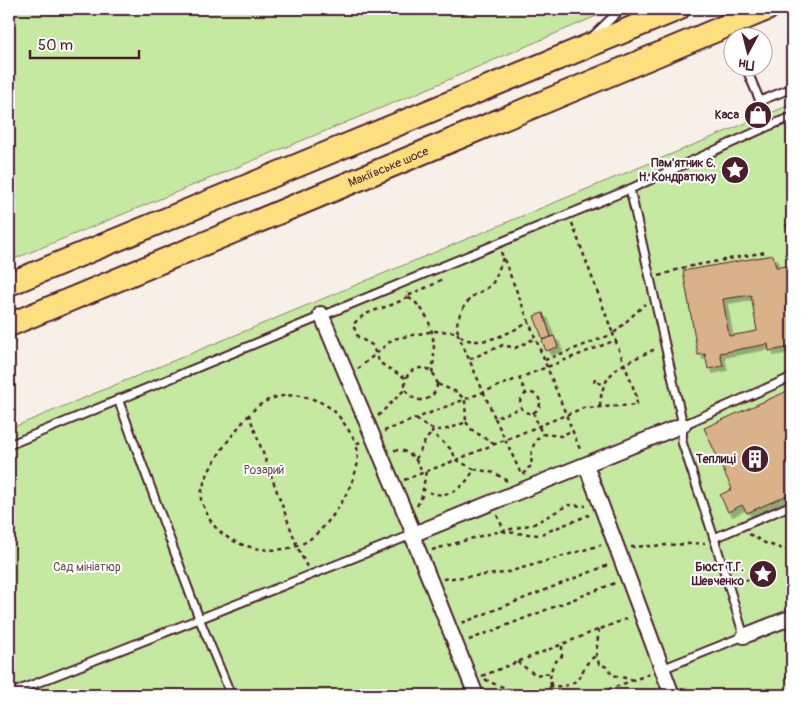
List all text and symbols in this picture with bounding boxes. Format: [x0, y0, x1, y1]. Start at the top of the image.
scale bar [30, 28, 139, 60]
north arrow [724, 28, 774, 78]
text: 50 m [38, 36, 73, 55]
text: Пн [738, 55, 755, 74]
shop icon: Каса [743, 100, 773, 130]
place label: Каса [715, 108, 739, 123]
street label: Макіївське шосе [346, 143, 431, 190]
place icon: Пам'ятник Є. Н. Кондратюку [720, 155, 750, 185]
place label: Пам'ятник Є. Н. Кондратюку [639, 156, 717, 185]
building icon: Теплиці [740, 444, 770, 474]
place label: Теплиці [695, 452, 736, 467]
park label: Розарий [244, 463, 285, 478]
place icon: Бюст Т.Г. Шевченко [748, 559, 778, 589]
park label: Сад мініатюр [53, 560, 121, 575]
place label: Бюст Т.Г. Шевченко [691, 560, 745, 589]

